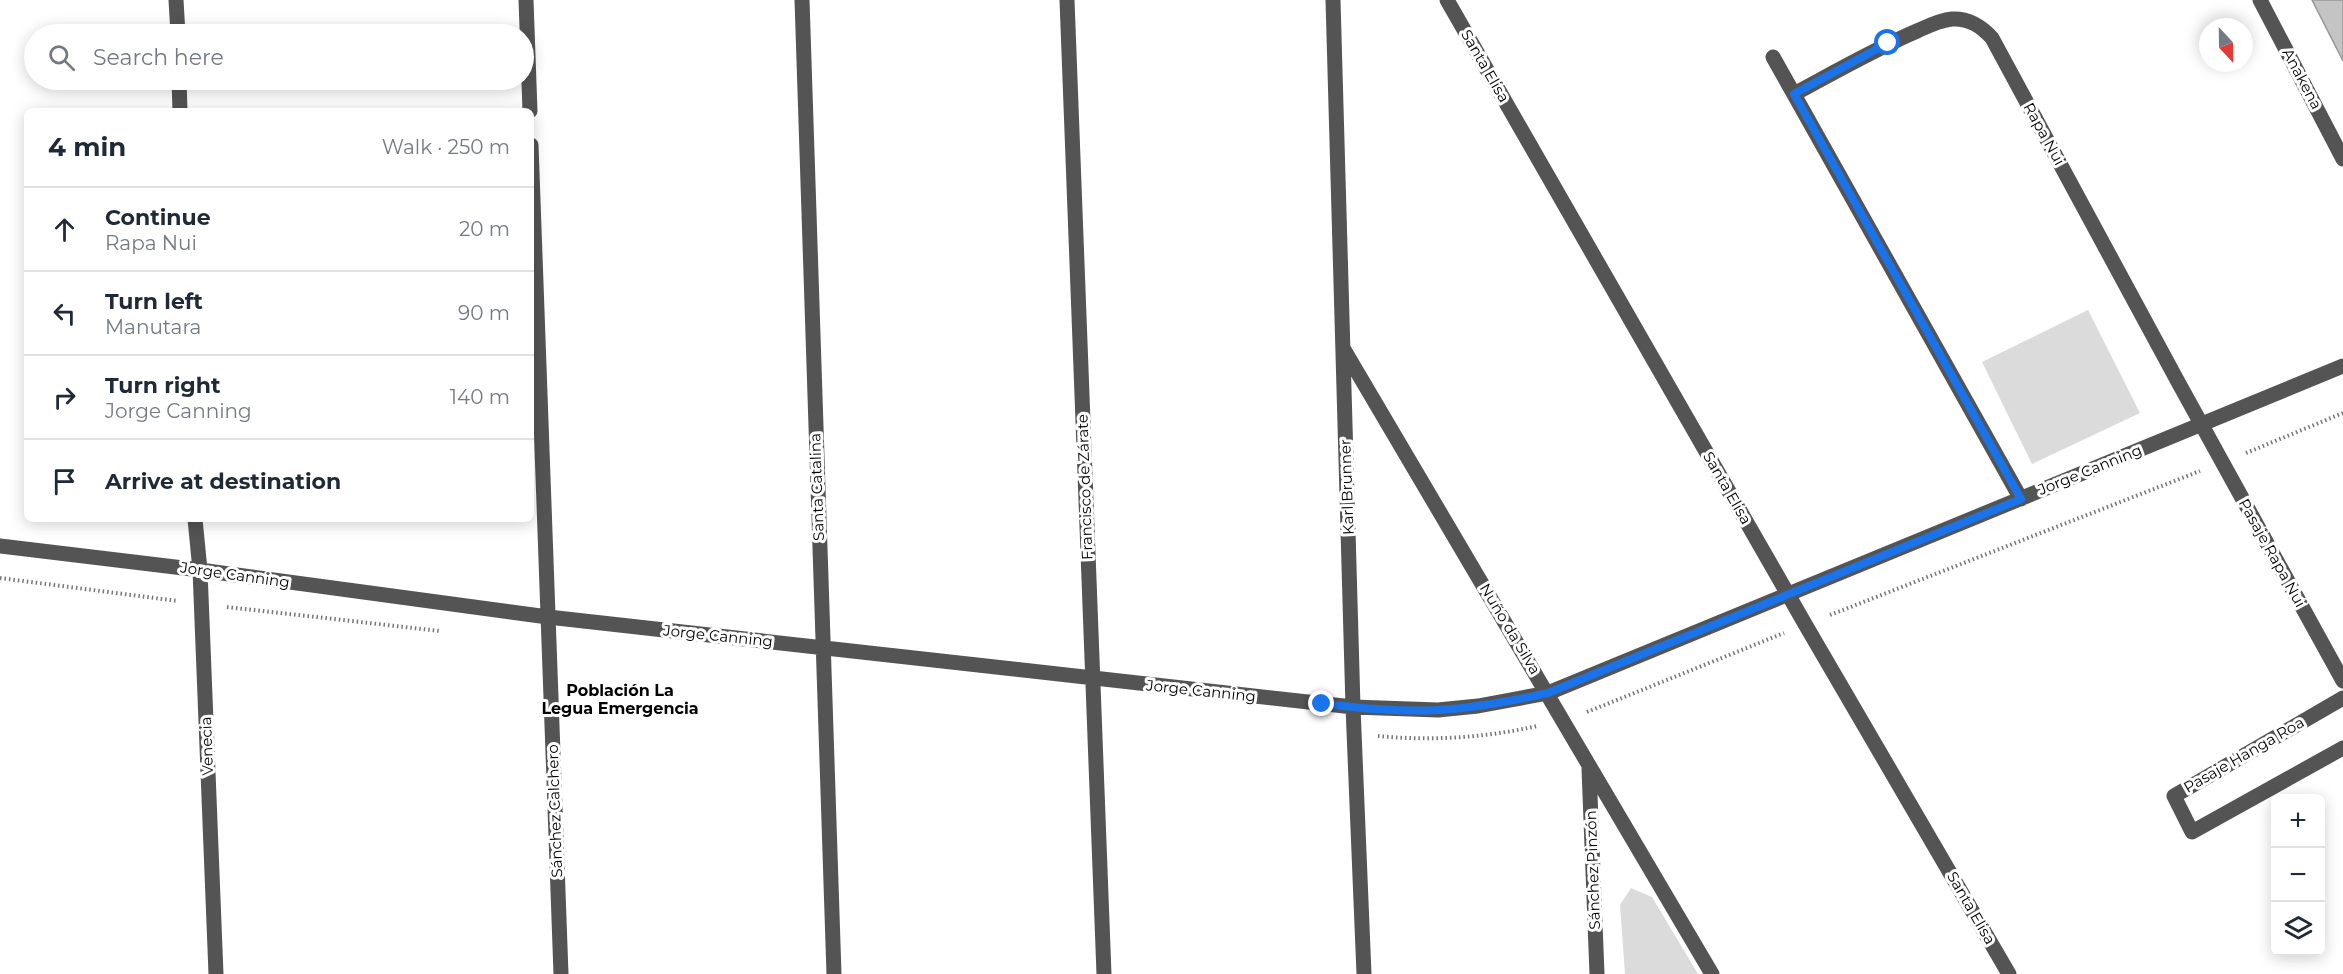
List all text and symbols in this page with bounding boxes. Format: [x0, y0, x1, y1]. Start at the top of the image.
north arrow [2199, 18, 2253, 72]
search box [24, 24, 534, 90]
street label: Santa Elisa [1457, 26, 1514, 106]
route start [1874, 29, 1900, 55]
icon: search [45, 41, 78, 74]
text: Search here [93, 44, 224, 71]
street label: Anakena [2278, 45, 2326, 113]
street label: Rapa Nui [2019, 99, 2069, 168]
text: 4 min [48, 131, 126, 163]
text: Walk · 250 m [382, 135, 510, 159]
text: Continue [105, 204, 211, 231]
icon: ahead [48, 213, 81, 246]
text: 20 m [459, 217, 510, 241]
text: Rapa Nui [105, 231, 197, 255]
text: Turn left [105, 288, 203, 315]
icon: left [48, 297, 81, 330]
text: 90 m [458, 301, 510, 325]
text: Manutara [105, 315, 201, 339]
text: Turn right [105, 372, 220, 399]
icon: right [48, 381, 81, 414]
text: 140 m [450, 385, 510, 409]
text: Jorge Canning [105, 399, 252, 423]
street label: Francisco de Zárate [1072, 414, 1097, 560]
street label: Santa Catalina [805, 433, 828, 541]
street label: Karl Brunner [1335, 439, 1358, 535]
street label: Jorge Canning [2034, 440, 2144, 499]
street label: Santa Elisa [1699, 448, 1756, 528]
icon: arrive [48, 465, 81, 498]
text: Arrive at destination [105, 468, 341, 495]
street label: Pasaje Rapa Nui [2235, 495, 2310, 610]
street label: Jorge Canning [178, 557, 291, 592]
street label: Nuño da Silva [1476, 580, 1545, 678]
street label: Jorge Canning [661, 620, 774, 651]
street label: Jorge Canning [1144, 675, 1257, 706]
district label: Población La Legua Emergencia [541, 681, 699, 718]
route end [1308, 690, 1334, 716]
street label: Pasaje Hanga Roa [2180, 712, 2307, 797]
street label: Venecia [196, 716, 217, 776]
street label: Sánchez Calchero [543, 744, 566, 878]
map controls [2271, 794, 2325, 956]
button: + [2271, 794, 2325, 848]
street label: Sánchez Pinzón [1581, 810, 1604, 930]
button: − [2271, 848, 2325, 902]
street label: Santa Elisa [1943, 868, 2000, 948]
button: layers [2271, 902, 2325, 956]

